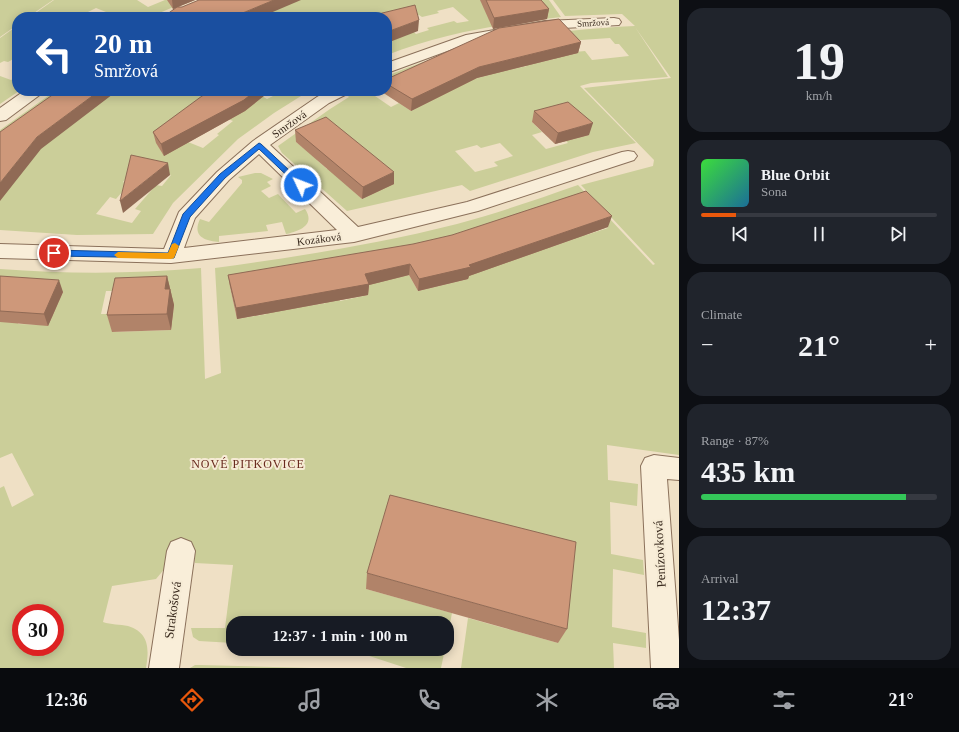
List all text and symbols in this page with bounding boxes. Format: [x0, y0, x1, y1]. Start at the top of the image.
street label: Smržová [577, 17, 609, 29]
icon: left [28, 28, 80, 80]
text: 20 m [94, 28, 152, 59]
text: 19 [793, 33, 845, 90]
text: Smržová [94, 61, 158, 81]
text: km/h [806, 88, 832, 103]
street label: Smržová [270, 108, 309, 140]
position arrow [280, 164, 322, 206]
text: Blue Orbit [761, 167, 830, 183]
text: Sona [761, 184, 787, 199]
icon: previous [729, 223, 751, 245]
icon: pause [808, 223, 830, 245]
icon: next [887, 223, 909, 245]
street label: Kozáková [296, 230, 342, 248]
pin [37, 236, 71, 270]
icon: arrive [43, 242, 65, 264]
text: Climate [701, 307, 742, 322]
text: 21° [798, 329, 840, 362]
text: − [701, 332, 713, 357]
text: + [925, 332, 937, 357]
text: Range · 87% [701, 433, 769, 448]
text: 435 km [701, 455, 795, 488]
district label: NOVÉ PITKOVICE [191, 457, 305, 471]
street label: Penízovková [650, 520, 669, 588]
text: Arrival [701, 571, 739, 586]
street label: Strakošová [161, 580, 184, 640]
text: 12:37 [701, 593, 771, 626]
speed limit sign: 30 [12, 604, 64, 656]
text: 12:37 · 1 min · 100 m [273, 628, 408, 644]
icon: directions [178, 686, 206, 714]
icon: music [296, 686, 324, 714]
icon: phone [415, 686, 443, 714]
icon: climate [533, 686, 561, 714]
icon: car [652, 686, 680, 714]
icon: filters [770, 686, 798, 714]
text: 12:36 [45, 690, 87, 710]
text: 21° [889, 690, 914, 710]

